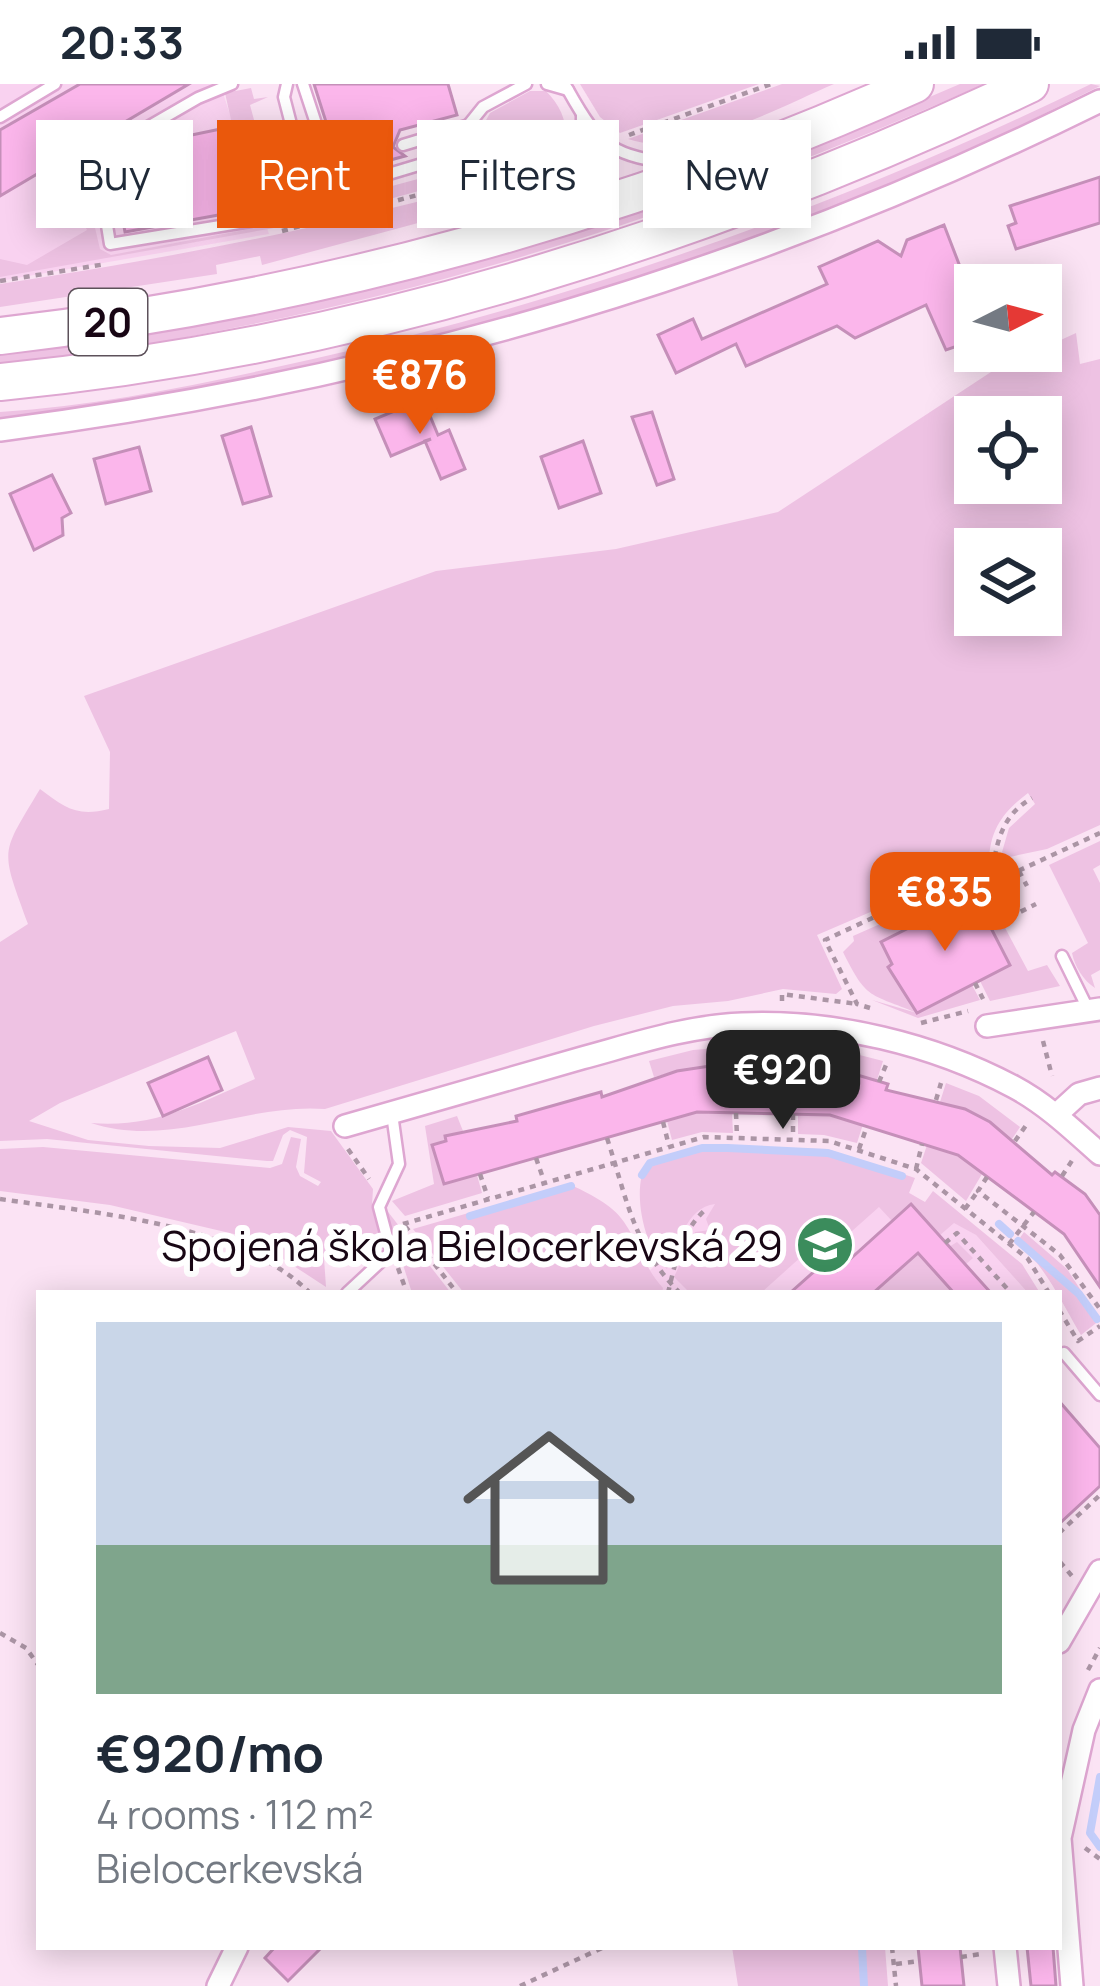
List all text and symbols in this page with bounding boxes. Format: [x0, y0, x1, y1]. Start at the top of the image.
text: 20:33 [60, 11, 184, 73]
chip: Buy [36, 120, 193, 228]
chip: Rent [217, 120, 393, 228]
chip: Filters [417, 120, 619, 228]
chip: New [643, 120, 811, 228]
north arrow [954, 264, 1062, 372]
map controls [954, 264, 1062, 636]
road number: 20 [69, 289, 147, 355]
pin: €876 [349, 335, 491, 437]
text: €876 [372, 347, 468, 401]
button: locate [954, 396, 1062, 504]
button: layers [954, 528, 1062, 636]
pin: €835 [874, 852, 1016, 954]
text: €835 [897, 864, 993, 918]
pin: €920 [712, 1030, 854, 1132]
text: €920 [733, 1042, 833, 1096]
school or university icon: Spojená škola Bielocerkevská 29 [794, 1214, 856, 1276]
place label: Spojená škola Bielocerkevská 29 [161, 1216, 783, 1274]
icon: home [441, 1400, 657, 1616]
text: €920/mo [96, 1718, 324, 1787]
text: 4 rooms · 112 m² [96, 1787, 374, 1841]
text: Bielocerkevská [96, 1841, 363, 1895]

